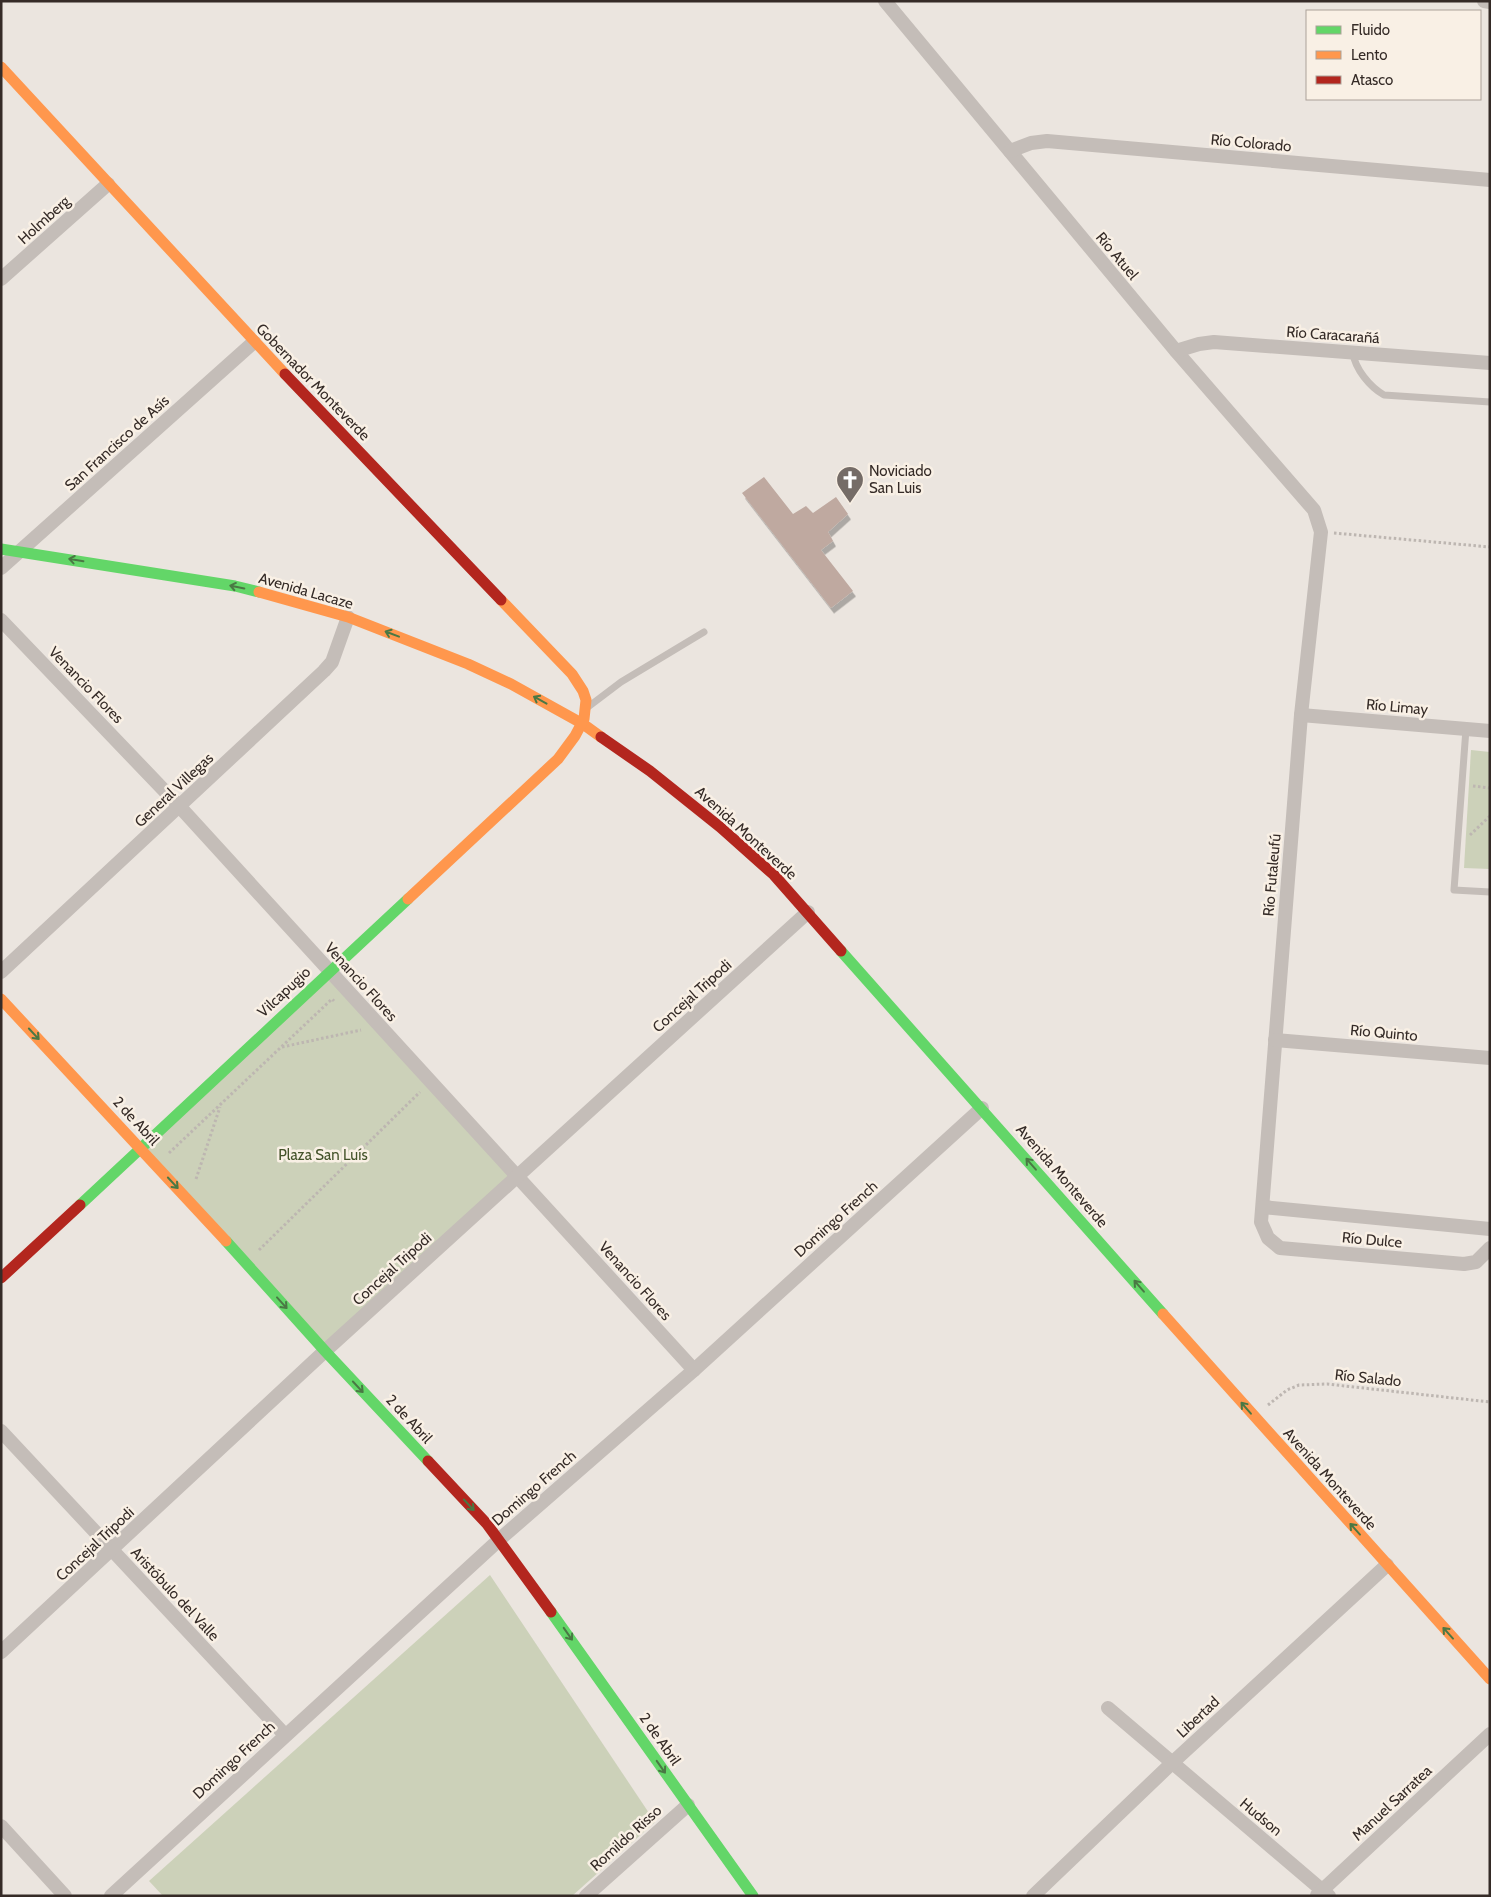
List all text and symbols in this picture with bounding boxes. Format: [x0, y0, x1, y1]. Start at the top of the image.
legend [1306, 10, 1481, 100]
text: Fluido [1351, 21, 1390, 39]
text: Lento [1351, 46, 1388, 64]
text: Atasco [1351, 71, 1393, 89]
street label: Río Colorado [1210, 130, 1292, 156]
street label: Holmberg [14, 192, 74, 248]
street label: Río Atuel [1092, 228, 1142, 284]
street label: Gobernador Monteverde [252, 320, 374, 445]
street label: Río Caracarañá [1286, 323, 1381, 347]
street label: San Francisco de Asís [61, 392, 173, 494]
place label: Noviciado San Luis [869, 462, 932, 497]
church icon: Noviciado San Luis [835, 465, 865, 504]
one-way arrow [69, 555, 85, 565]
street label: Avenida Lacaze [257, 569, 356, 613]
one-way arrow [229, 582, 245, 591]
one-way arrow [385, 629, 400, 639]
street label: Venancio Flores [45, 643, 127, 727]
one-way arrow [533, 695, 548, 705]
street label: Río Limay [1365, 695, 1429, 719]
street label: General Villegas [131, 749, 217, 831]
street label: Avenida Monteverde [691, 783, 801, 884]
street label: Río Futaleufú [1259, 833, 1285, 917]
street label: Venancio Flores [321, 939, 401, 1025]
street label: Concejal Tripodi [649, 956, 735, 1036]
street label: Vilcapugio [254, 963, 314, 1021]
street label: Río Quinto [1349, 1021, 1419, 1045]
one-way arrow [28, 1028, 40, 1041]
street label: 2 de Abril [109, 1093, 163, 1149]
street label: Avenida Monteverde [1012, 1121, 1112, 1231]
park label: Plaza San Luís [278, 1146, 368, 1164]
one-way arrow [1025, 1158, 1037, 1171]
one-way arrow [167, 1177, 179, 1189]
street label: Domingo French [791, 1177, 881, 1261]
street label: Río Dulce [1341, 1228, 1403, 1252]
street label: Concejal Tripodi [349, 1229, 435, 1309]
street label: Venancio Flores [595, 1238, 675, 1324]
one-way arrow [1134, 1280, 1145, 1293]
one-way arrow [276, 1297, 288, 1310]
street label: Río Salado [1334, 1366, 1402, 1390]
one-way arrow [352, 1380, 364, 1393]
street label: 2 de Abril [382, 1391, 436, 1447]
one-way arrow [1240, 1401, 1252, 1414]
street label: Avenida Monteverde [1280, 1424, 1381, 1534]
street label: Domingo French [488, 1447, 580, 1529]
one-way arrow [463, 1499, 475, 1512]
street label: Concejal Tripodi [52, 1503, 138, 1585]
one-way arrow [1349, 1522, 1361, 1535]
street label: Aristóbulo del Valle [127, 1544, 223, 1645]
one-way arrow [563, 1627, 573, 1641]
one-way arrow [1443, 1627, 1454, 1640]
street label: Libertad [1173, 1693, 1223, 1741]
street label: 2 de Abril [636, 1709, 685, 1769]
street label: Domingo French [189, 1717, 279, 1803]
one-way arrow [656, 1760, 666, 1774]
street label: Manuel Sarratea [1348, 1761, 1436, 1844]
street label: Hudson [1236, 1794, 1286, 1840]
street label: Romildo Risso [587, 1801, 665, 1875]

